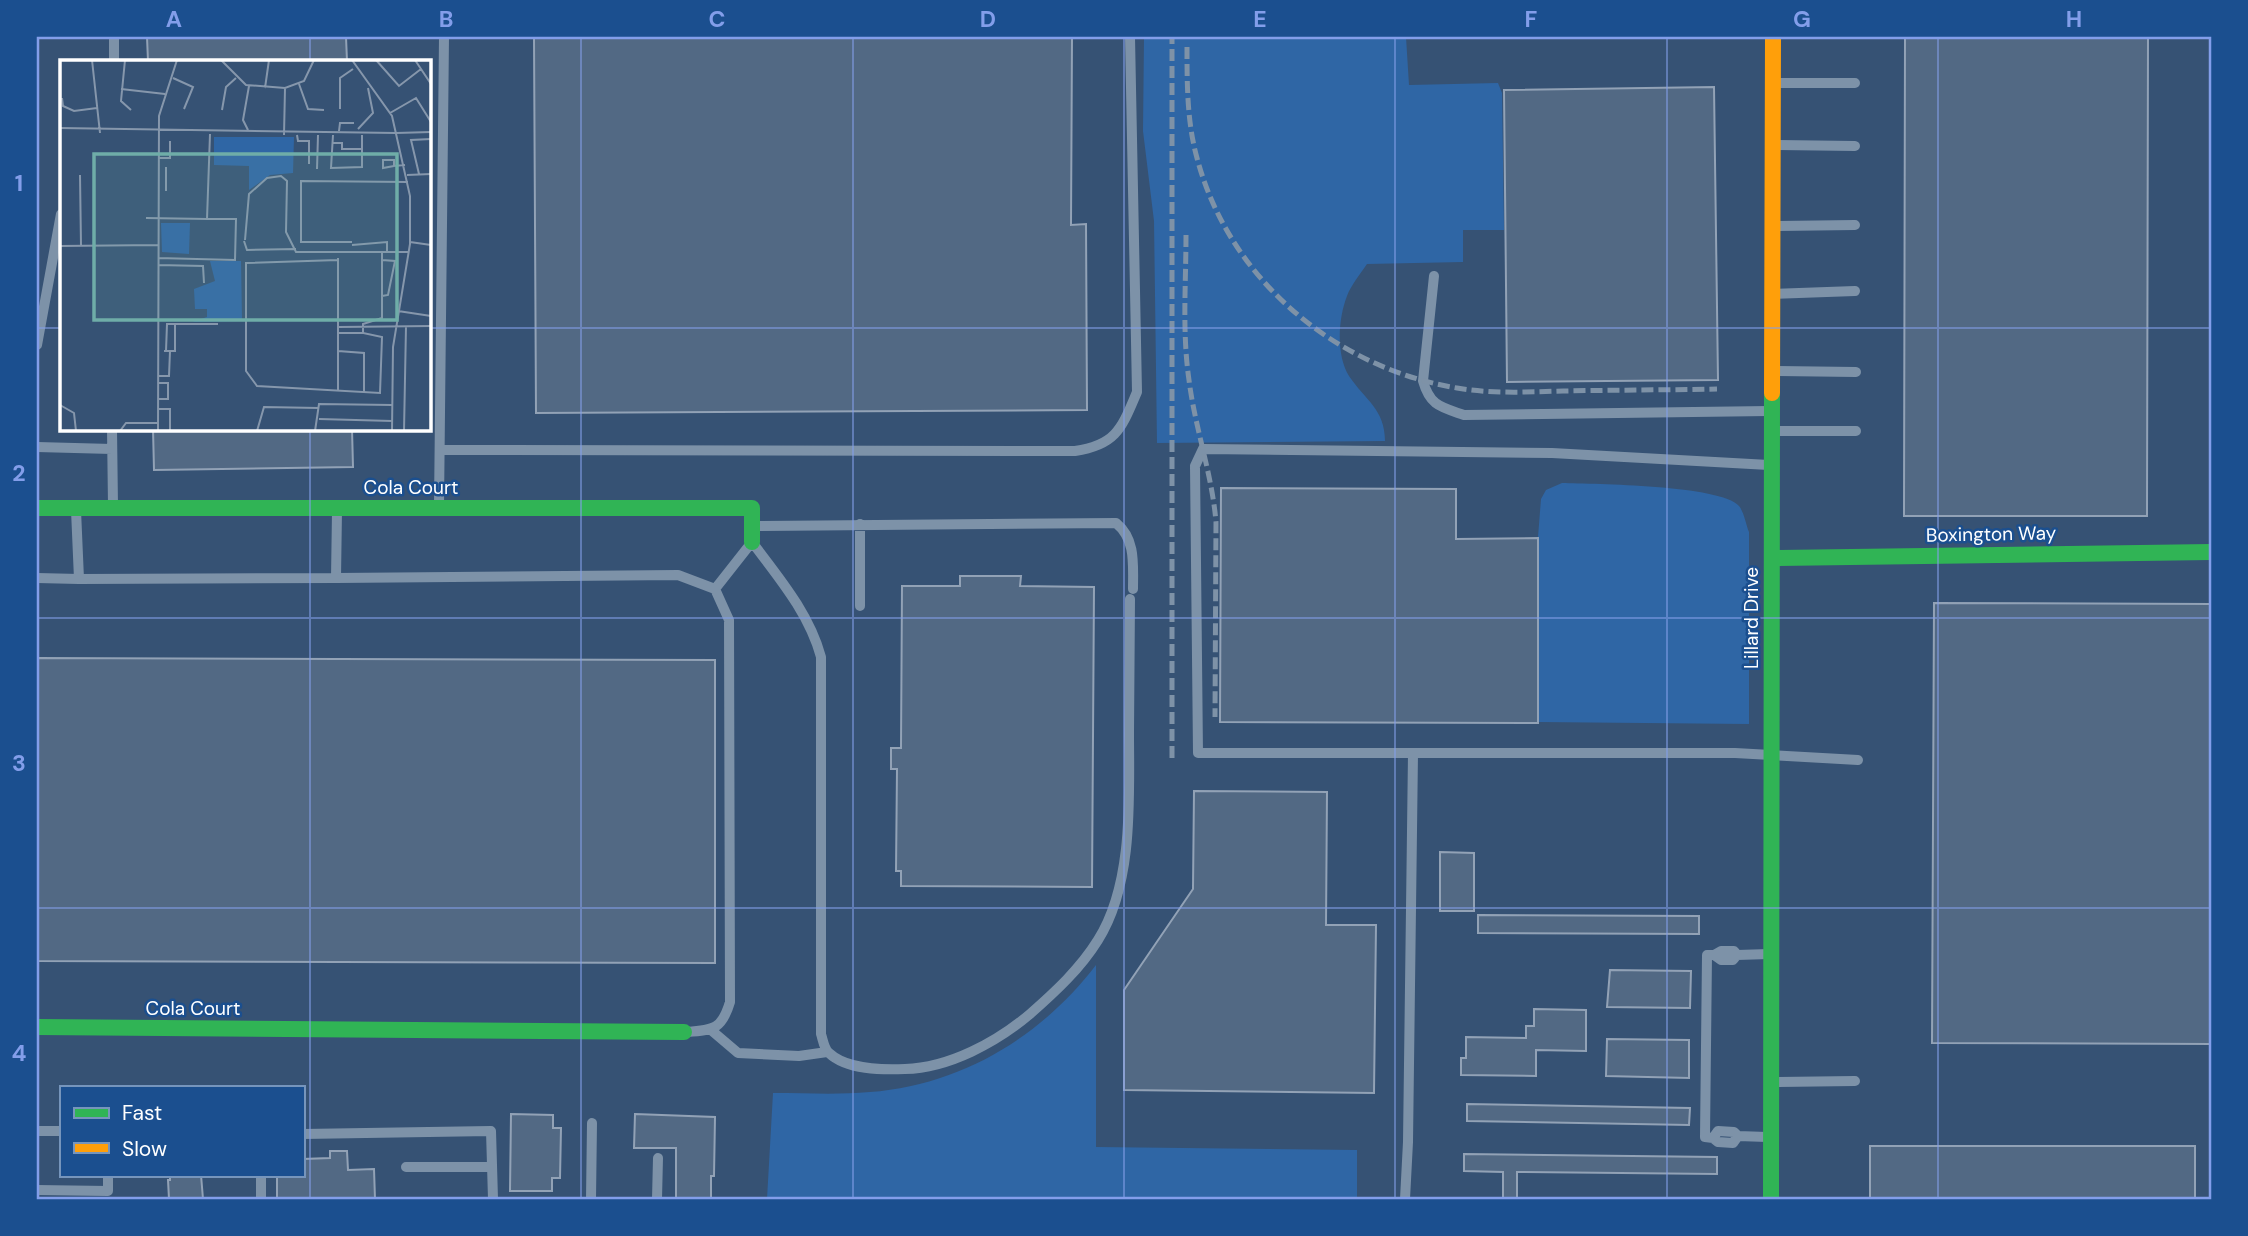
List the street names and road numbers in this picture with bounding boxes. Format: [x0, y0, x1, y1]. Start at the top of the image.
street label: Cola Court [364, 475, 458, 500]
street label: Boxington Way [1926, 520, 2057, 548]
street label: Lillard Drive [1739, 567, 1764, 669]
street label: Cola Court [146, 996, 240, 1021]

